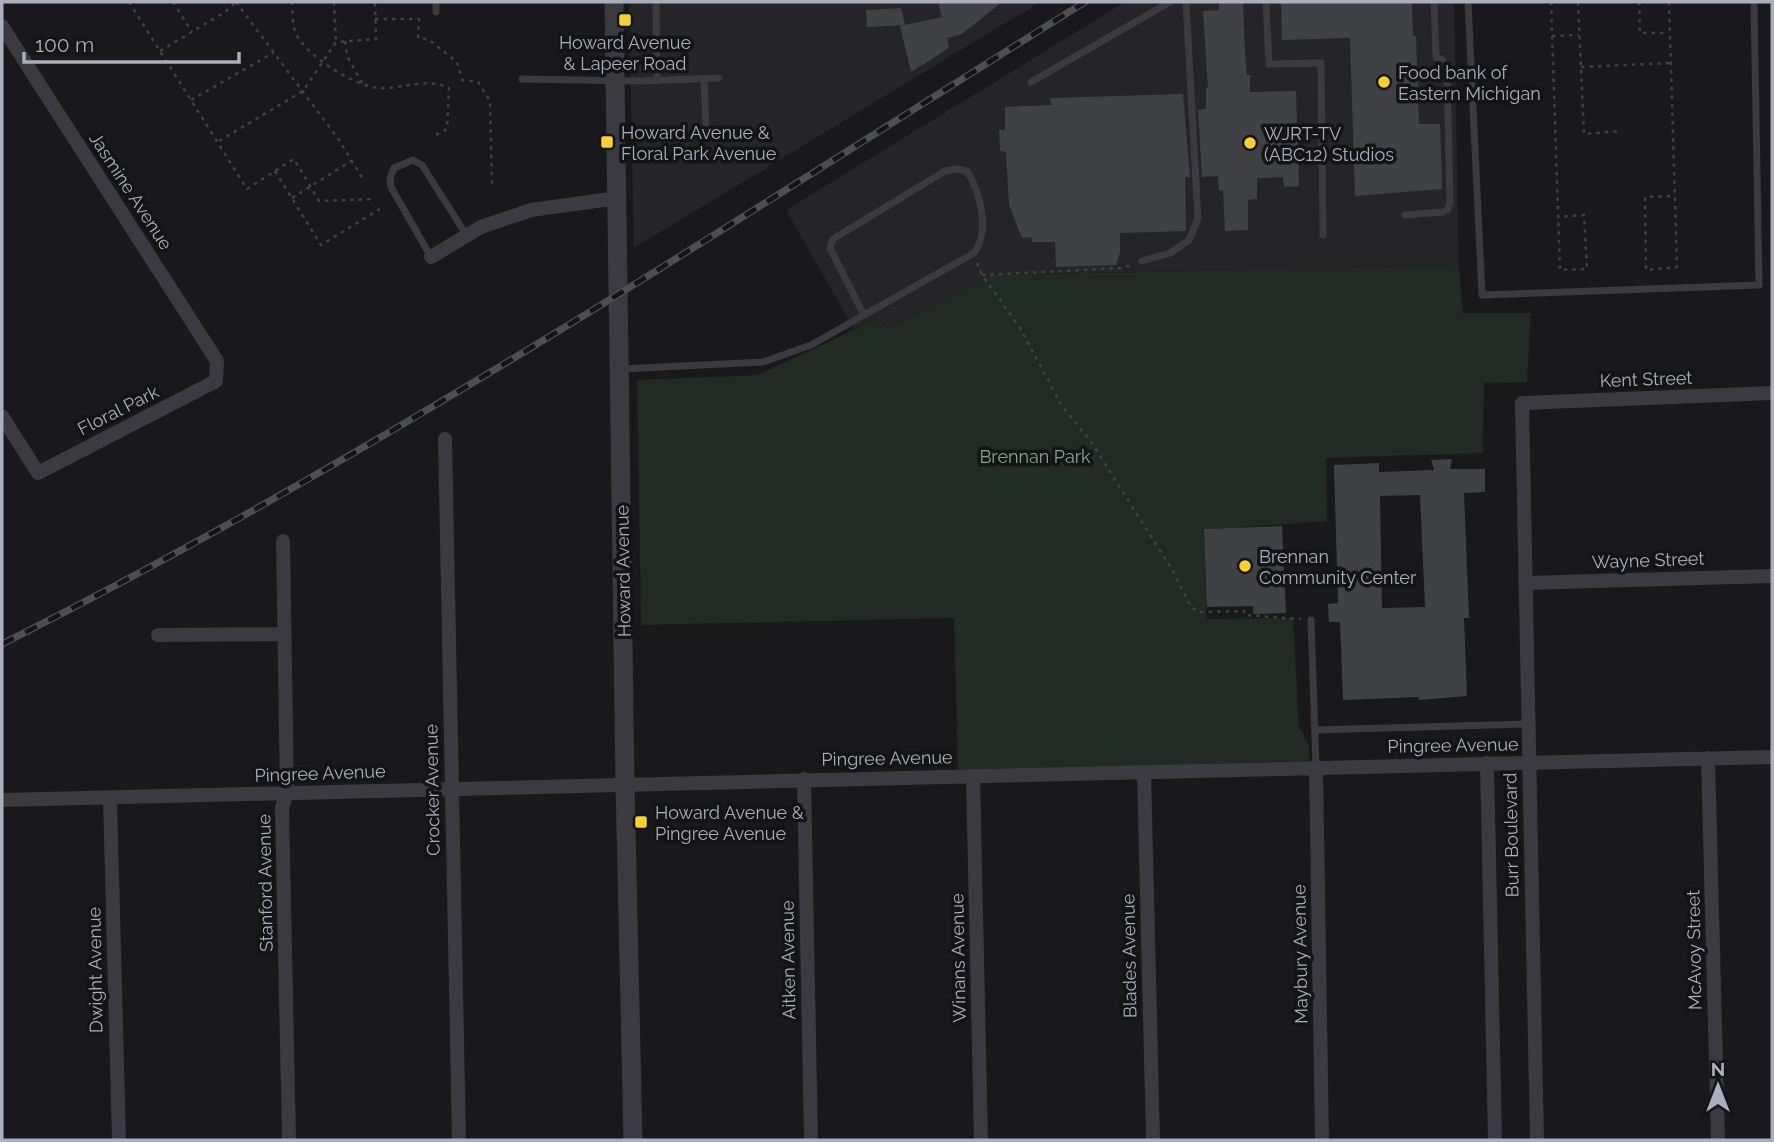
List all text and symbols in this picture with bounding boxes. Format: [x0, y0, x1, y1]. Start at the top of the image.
marker: Howard Avenue & Lapeer Road [617, 12, 633, 28]
scale bar [24, 21, 240, 65]
text: 100 m [35, 32, 94, 57]
place label: Howard Avenue & Lapeer Road [559, 32, 692, 74]
place label: Food bank of Eastern Michigan [1398, 62, 1541, 104]
marker: Food bank of Eastern Michigan [1376, 74, 1392, 90]
place label: Howard Avenue & Floral Park Avenue [621, 122, 777, 164]
place label: WJRT-TV (ABC12) Studios [1264, 123, 1394, 165]
street label: Jasmine Avenue [85, 128, 177, 254]
marker: Howard Avenue & Floral Park Avenue [599, 134, 615, 150]
marker: WJRT-TV (ABC12) Studios [1242, 135, 1258, 151]
street label: Kent Street [1599, 367, 1693, 391]
street label: Floral Park [74, 380, 162, 439]
park label: Brennan Park [979, 446, 1091, 467]
street label: Howard Avenue [611, 504, 635, 637]
place label: Brennan Community Center [1259, 546, 1417, 588]
street label: Wayne Street [1591, 548, 1705, 572]
marker: Brennan Community Center [1237, 558, 1253, 574]
street label: Crocker Avenue [420, 724, 444, 856]
street label: Pingree Avenue [1387, 733, 1519, 757]
street label: Pingree Avenue [821, 746, 953, 770]
street label: Pingree Avenue [254, 760, 386, 786]
street label: Burr Boulevard [1499, 773, 1523, 897]
place label: Howard Avenue & Pingree Avenue [655, 802, 804, 844]
street label: Stanford Avenue [253, 813, 277, 952]
marker: Howard Avenue & Pingree Avenue [633, 814, 649, 830]
street label: Maybury Avenue [1288, 884, 1312, 1024]
street label: McAvoy Street [1682, 890, 1706, 1010]
street label: Winans Avenue [946, 893, 970, 1023]
street label: Blades Avenue [1117, 893, 1141, 1018]
street label: Aitken Avenue [776, 900, 800, 1020]
street label: Dwight Avenue [83, 906, 107, 1033]
north arrow [1683, 1051, 1753, 1121]
text: N [1711, 1058, 1725, 1080]

